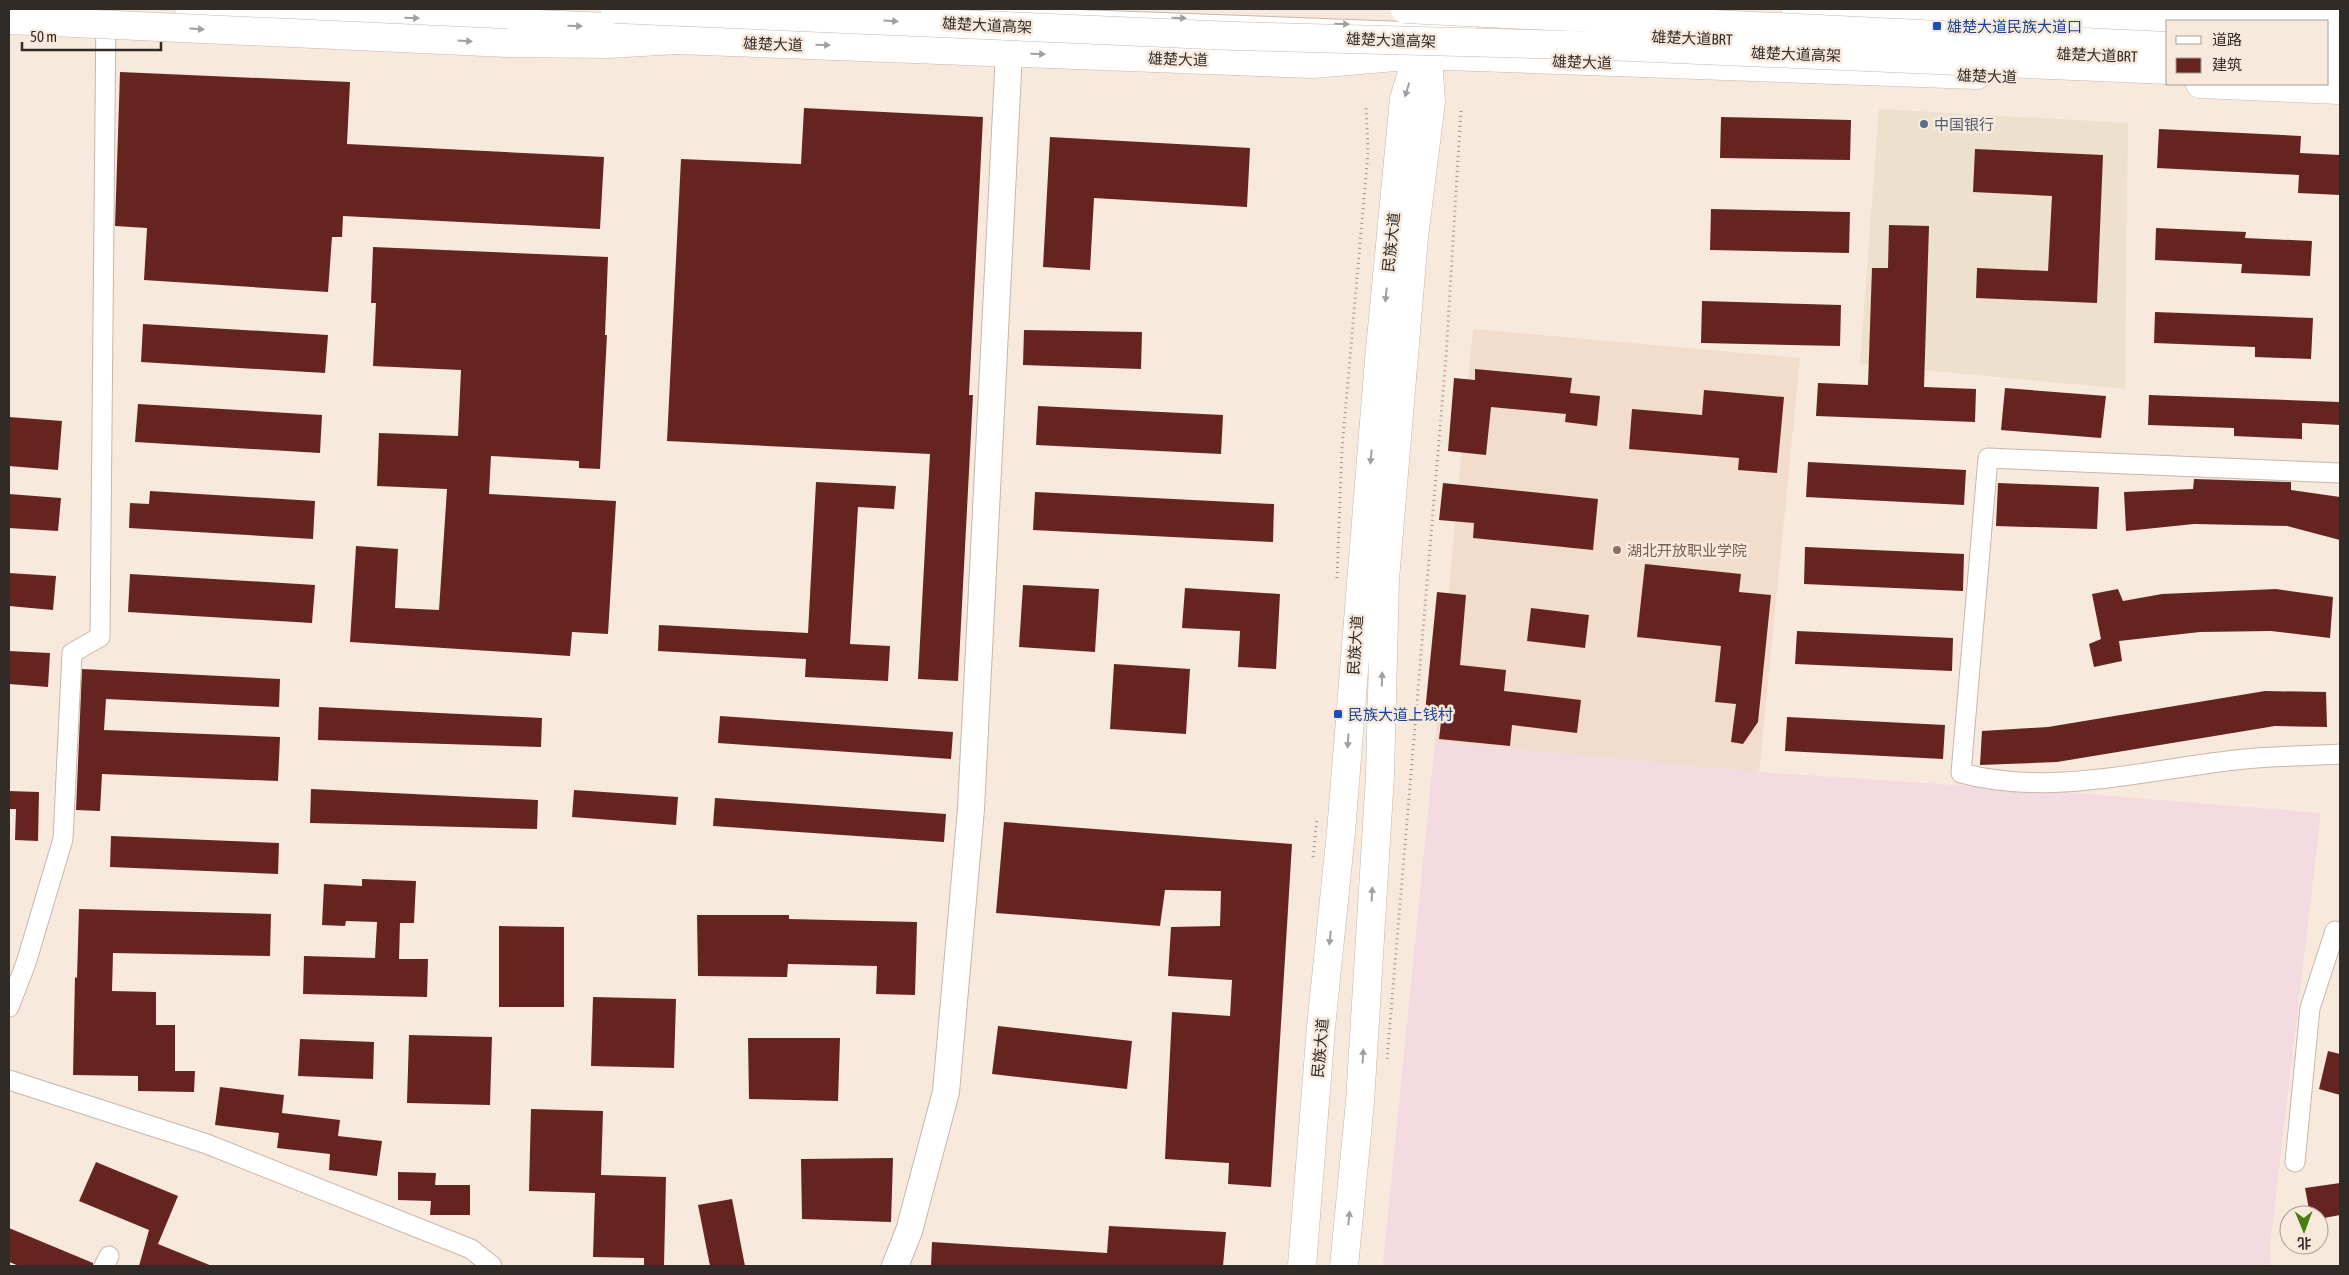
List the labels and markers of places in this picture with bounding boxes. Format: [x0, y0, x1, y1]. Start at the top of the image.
place label: 雄楚大道民族大道口 [1947, 18, 2082, 35]
marker: 雄楚大道民族大道口 [1931, 20, 1943, 32]
place label: 中国银行 [1934, 116, 1994, 133]
marker: 中国银行 [1918, 118, 1930, 130]
place label: 湖北开放职业学院 [1627, 542, 1747, 559]
marker: 湖北开放职业学院 [1611, 544, 1623, 556]
place label: 民族大道上钱村 [1348, 706, 1453, 723]
marker: 民族大道上钱村 [1332, 708, 1344, 720]

